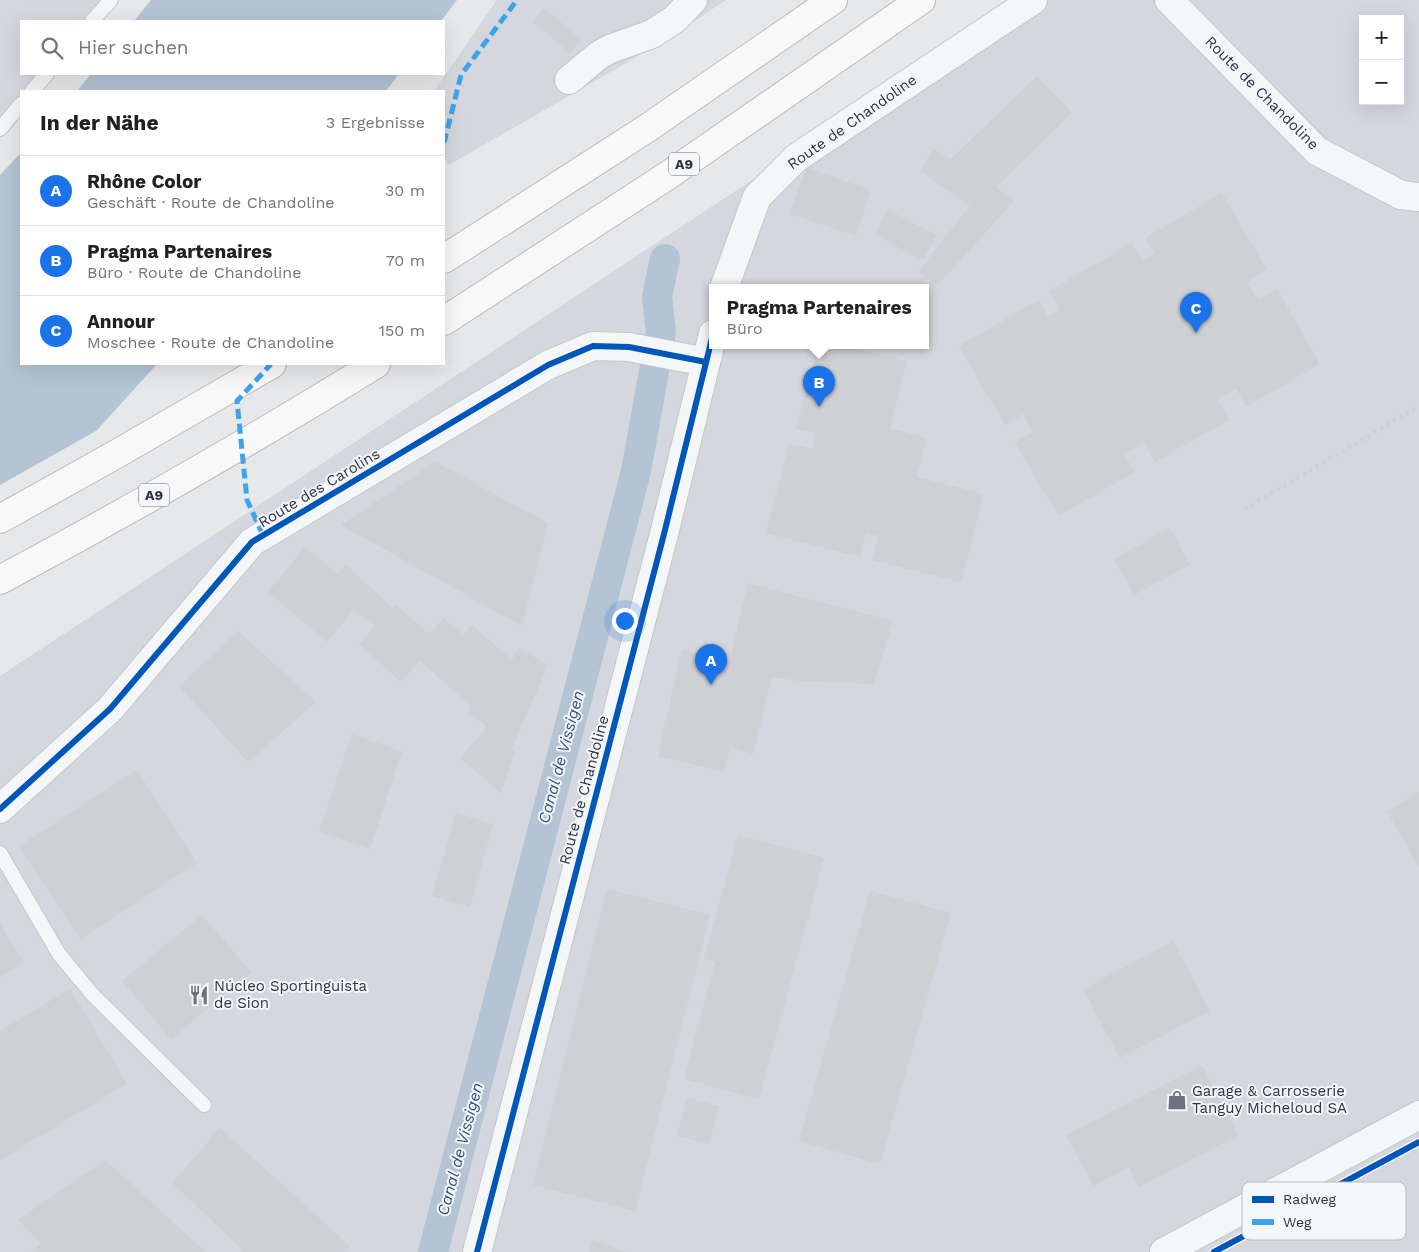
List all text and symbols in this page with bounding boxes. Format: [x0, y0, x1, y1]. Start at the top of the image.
map controls [1359, 15, 1404, 105]
button: + [1359, 15, 1404, 60]
search box [20, 20, 445, 75]
street label: Route de Chandoline [1201, 32, 1323, 154]
icon: search [38, 34, 66, 62]
text: Hier suchen [78, 36, 189, 59]
button: − [1359, 60, 1404, 105]
street label: Route de Chandoline [784, 71, 920, 173]
text: In der Nähe [40, 110, 159, 135]
text: 3 Ergebnisse [326, 113, 425, 132]
road number: A9 [669, 152, 699, 175]
text: Rhône Color [87, 170, 202, 193]
text: A [51, 181, 61, 200]
text: 30 m [385, 181, 425, 200]
text: Geschäft · Route de Chandoline [87, 193, 335, 212]
text: Pragma Partenaires [87, 240, 272, 263]
text: B [51, 251, 61, 270]
text: 70 m [386, 251, 425, 270]
text: Büro · Route de Chandoline [87, 263, 301, 282]
popup [709, 284, 929, 349]
pin: C [1180, 292, 1212, 333]
text: Pragma Partenaires [726, 296, 912, 319]
text: Annour [87, 310, 155, 333]
text: Büro [726, 319, 763, 338]
text: C [51, 321, 61, 340]
text: 150 m [379, 321, 425, 340]
text: Moschee · Route de Chandoline [87, 333, 334, 352]
pin: B [803, 366, 835, 407]
street label: Route des Carolins [255, 445, 383, 531]
road number: A9 [139, 484, 169, 506]
your location [612, 608, 638, 634]
pin: A [695, 644, 727, 685]
water label: Canal de Vissigen [534, 689, 588, 825]
street label: Route de Chandoline [555, 714, 613, 866]
place label: Núcleo Sportinguista de Sion [214, 977, 367, 1012]
restaurant icon: Núcleo Sportinguista de Sion [188, 984, 210, 1006]
water label: Canal de Vissigen [433, 1081, 487, 1217]
place label: Garage & Carrosserie Tanguy Micheloud SA [1192, 1082, 1347, 1117]
shop icon: Garage & Carrosserie Tanguy Micheloud SA [1166, 1089, 1188, 1111]
legend [1242, 1182, 1406, 1240]
text: Radweg [1283, 1191, 1337, 1207]
text: Weg [1283, 1214, 1312, 1230]

